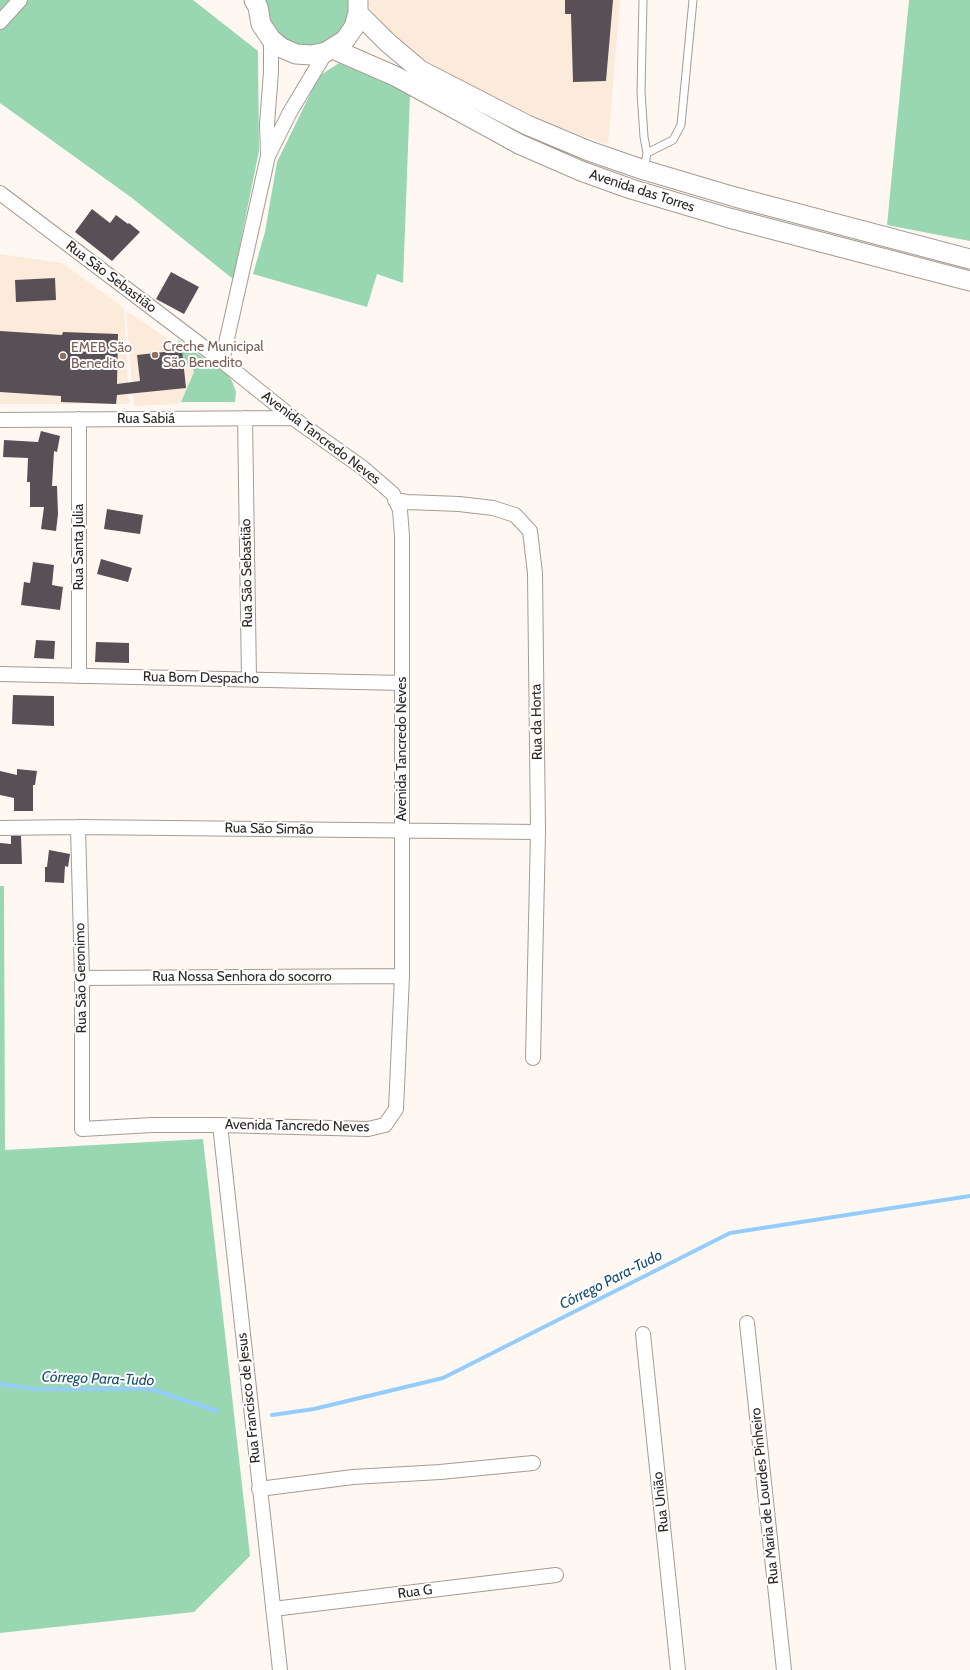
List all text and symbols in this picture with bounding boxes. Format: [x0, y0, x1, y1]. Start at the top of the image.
street label: Avenida das Torres [587, 166, 697, 216]
street label: Rua São Sebastião [62, 238, 160, 316]
place label: Creche Municipal São Benedito [163, 339, 264, 372]
place label: EMEB São Benedito [71, 340, 132, 372]
marker: Creche Municipal São Benedito [150, 350, 160, 360]
marker: EMEB São Benedito [58, 351, 68, 361]
street label: Avenida Tancredo Neves [258, 388, 384, 488]
street label: Rua Sabiá [117, 411, 175, 427]
street label: Rua Santa Julia [71, 504, 87, 590]
street label: Rua São Sebastião [238, 518, 256, 628]
street label: Rua Bom Despacho [143, 669, 259, 687]
street label: Avenida Tancredo Neves [394, 677, 410, 821]
street label: Rua da Horta [528, 684, 546, 760]
street label: Rua São Simão [224, 820, 314, 838]
street label: Rua São Geronimo [72, 923, 90, 1033]
street label: Rua Nossa Senhora do socorro [152, 969, 332, 985]
street label: Avenida Tancredo Neves [225, 1116, 369, 1136]
water label: Córrego Para-Tudo [557, 1246, 665, 1314]
street label: Rua Francisco de Jesus [234, 1332, 264, 1464]
water label: Córrego Para-Tudo [41, 1368, 155, 1390]
street label: Rua Maria de Lourdes Pinheiro [747, 1407, 783, 1585]
street label: Rua União [649, 1471, 673, 1533]
street label: Rua G [397, 1582, 433, 1602]

